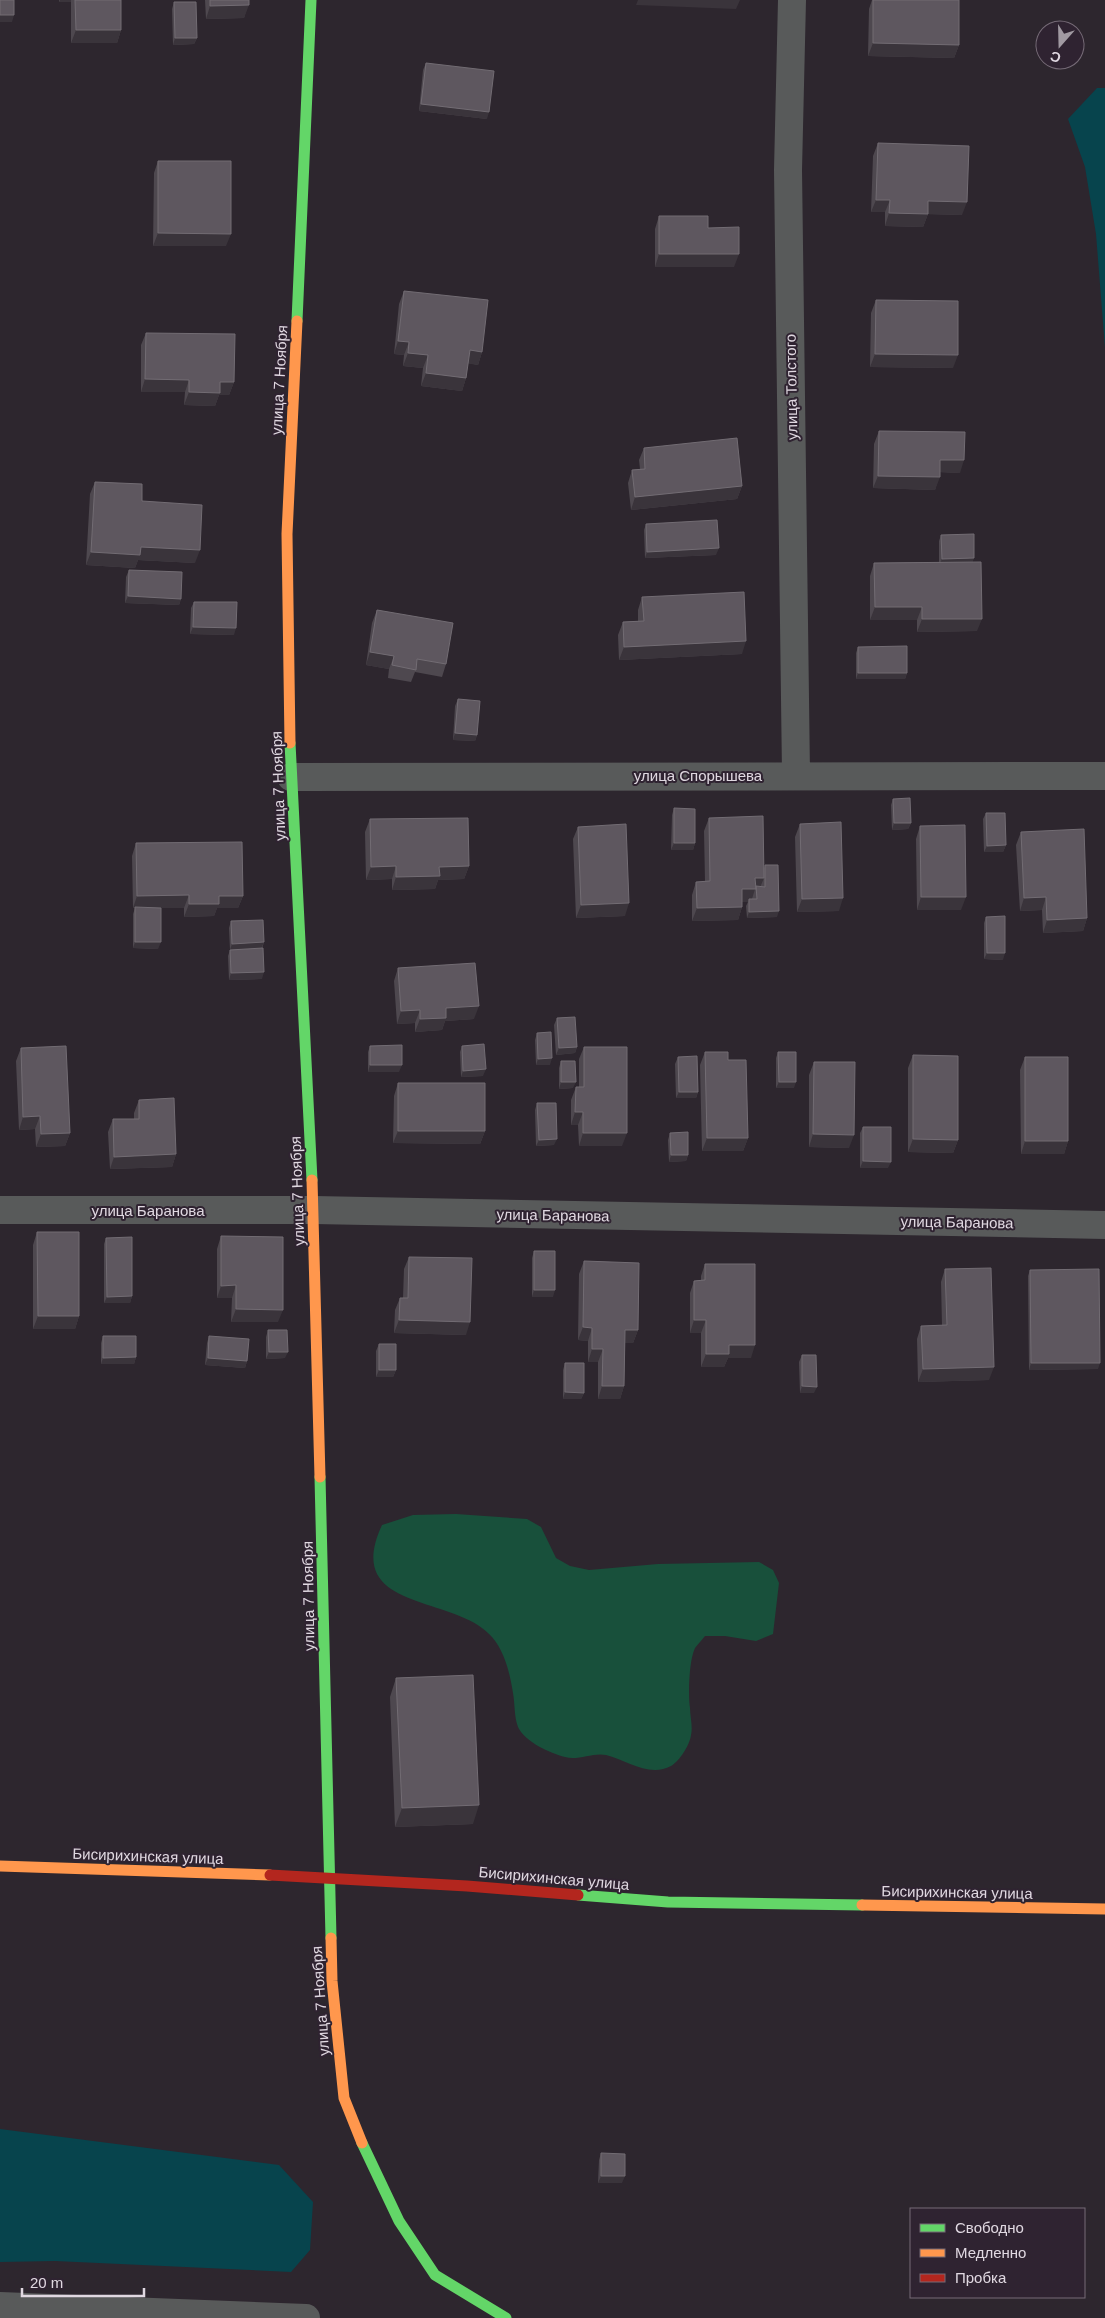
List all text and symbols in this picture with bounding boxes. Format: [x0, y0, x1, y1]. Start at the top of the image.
north arrow [1035, 20, 1085, 70]
text: С [1048, 48, 1063, 66]
street label: улица 7 Ноября [268, 325, 290, 435]
street label: улица Толстого [782, 334, 800, 440]
street label: улица 7 Ноября [268, 731, 288, 841]
street label: улица Спорышева [634, 767, 763, 784]
street label: улица 7 Ноября [287, 1136, 307, 1246]
street label: улица Баранова [91, 1202, 205, 1219]
street label: улица Баранова [496, 1206, 610, 1224]
street label: улица Баранова [900, 1213, 1014, 1231]
street label: улица 7 Ноября [299, 1541, 317, 1651]
street label: Бисирихинская улица [72, 1845, 225, 1867]
street label: Бисирихинская улица [478, 1863, 631, 1893]
street label: Бисирихинская улица [881, 1882, 1033, 1902]
street label: улица 7 Ноября [308, 1945, 332, 2057]
legend [910, 2208, 1085, 2298]
text: Свободно [955, 2219, 1024, 2236]
text: Медленно [955, 2244, 1026, 2261]
scale bar [22, 2266, 145, 2298]
text: Пробка [955, 2269, 1007, 2286]
text: 20 m [30, 2274, 63, 2291]

